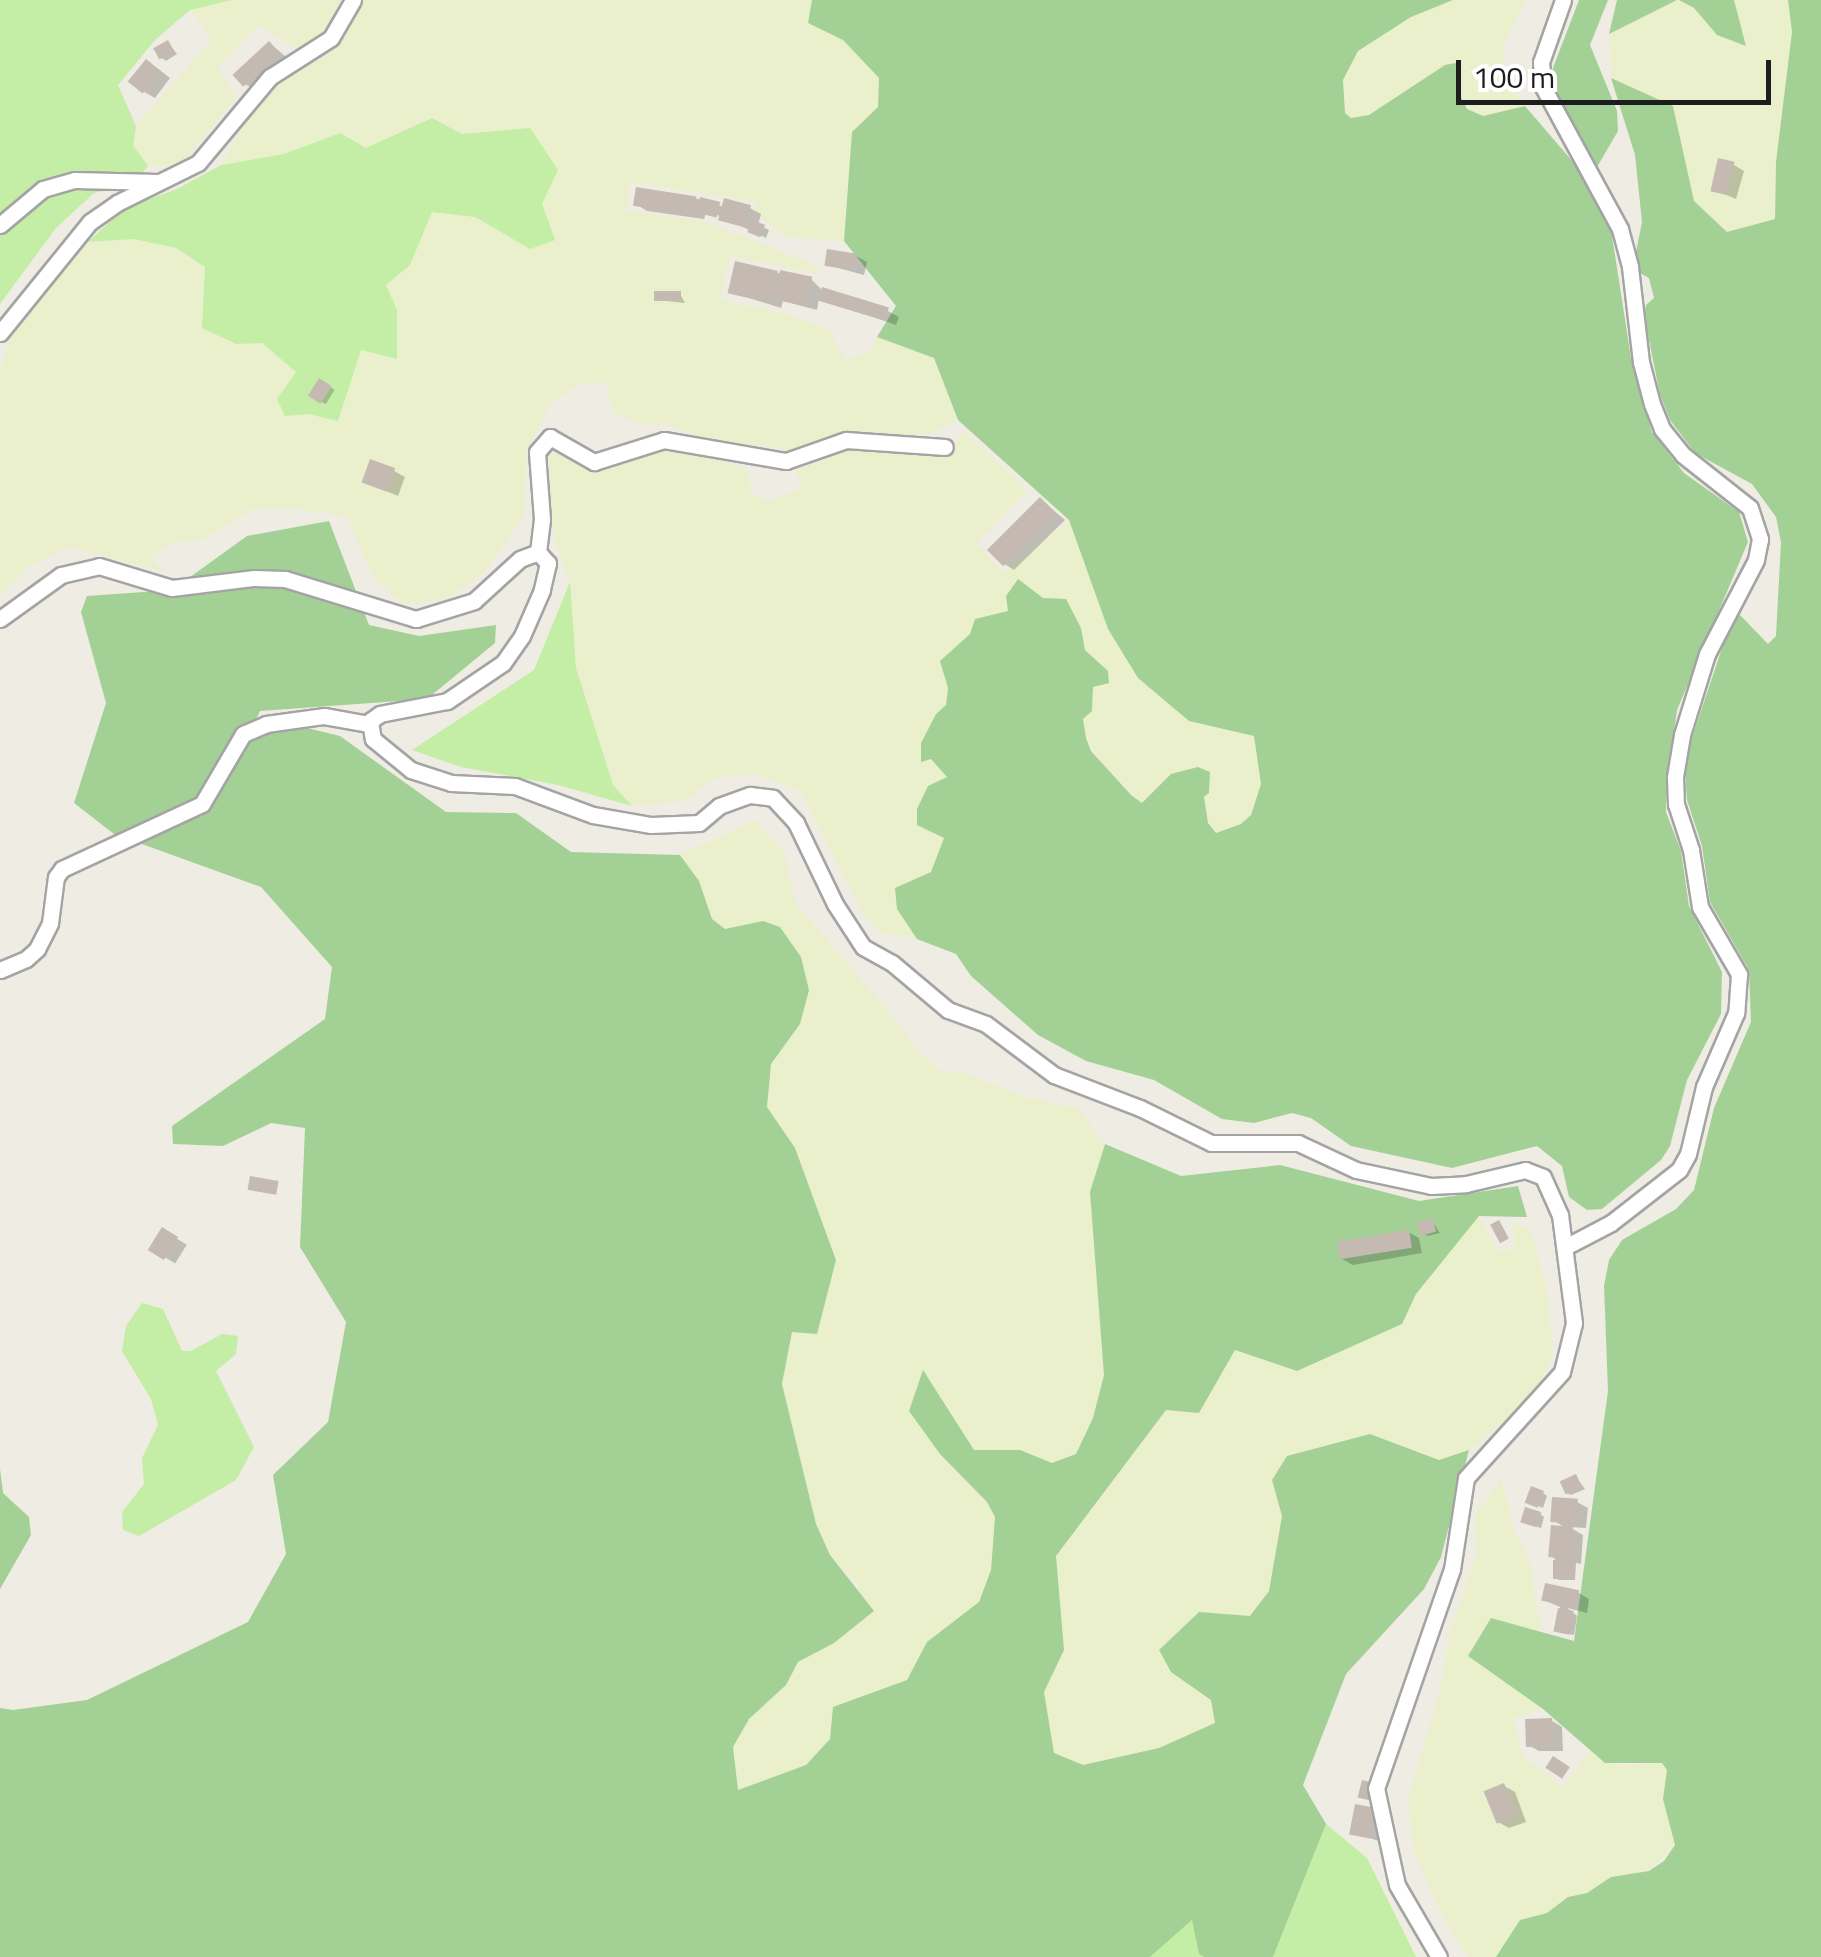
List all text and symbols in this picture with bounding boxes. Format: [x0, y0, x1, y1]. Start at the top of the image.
scale bar [1461, 40, 1776, 102]
text: 100 m [1473, 54, 1555, 100]

